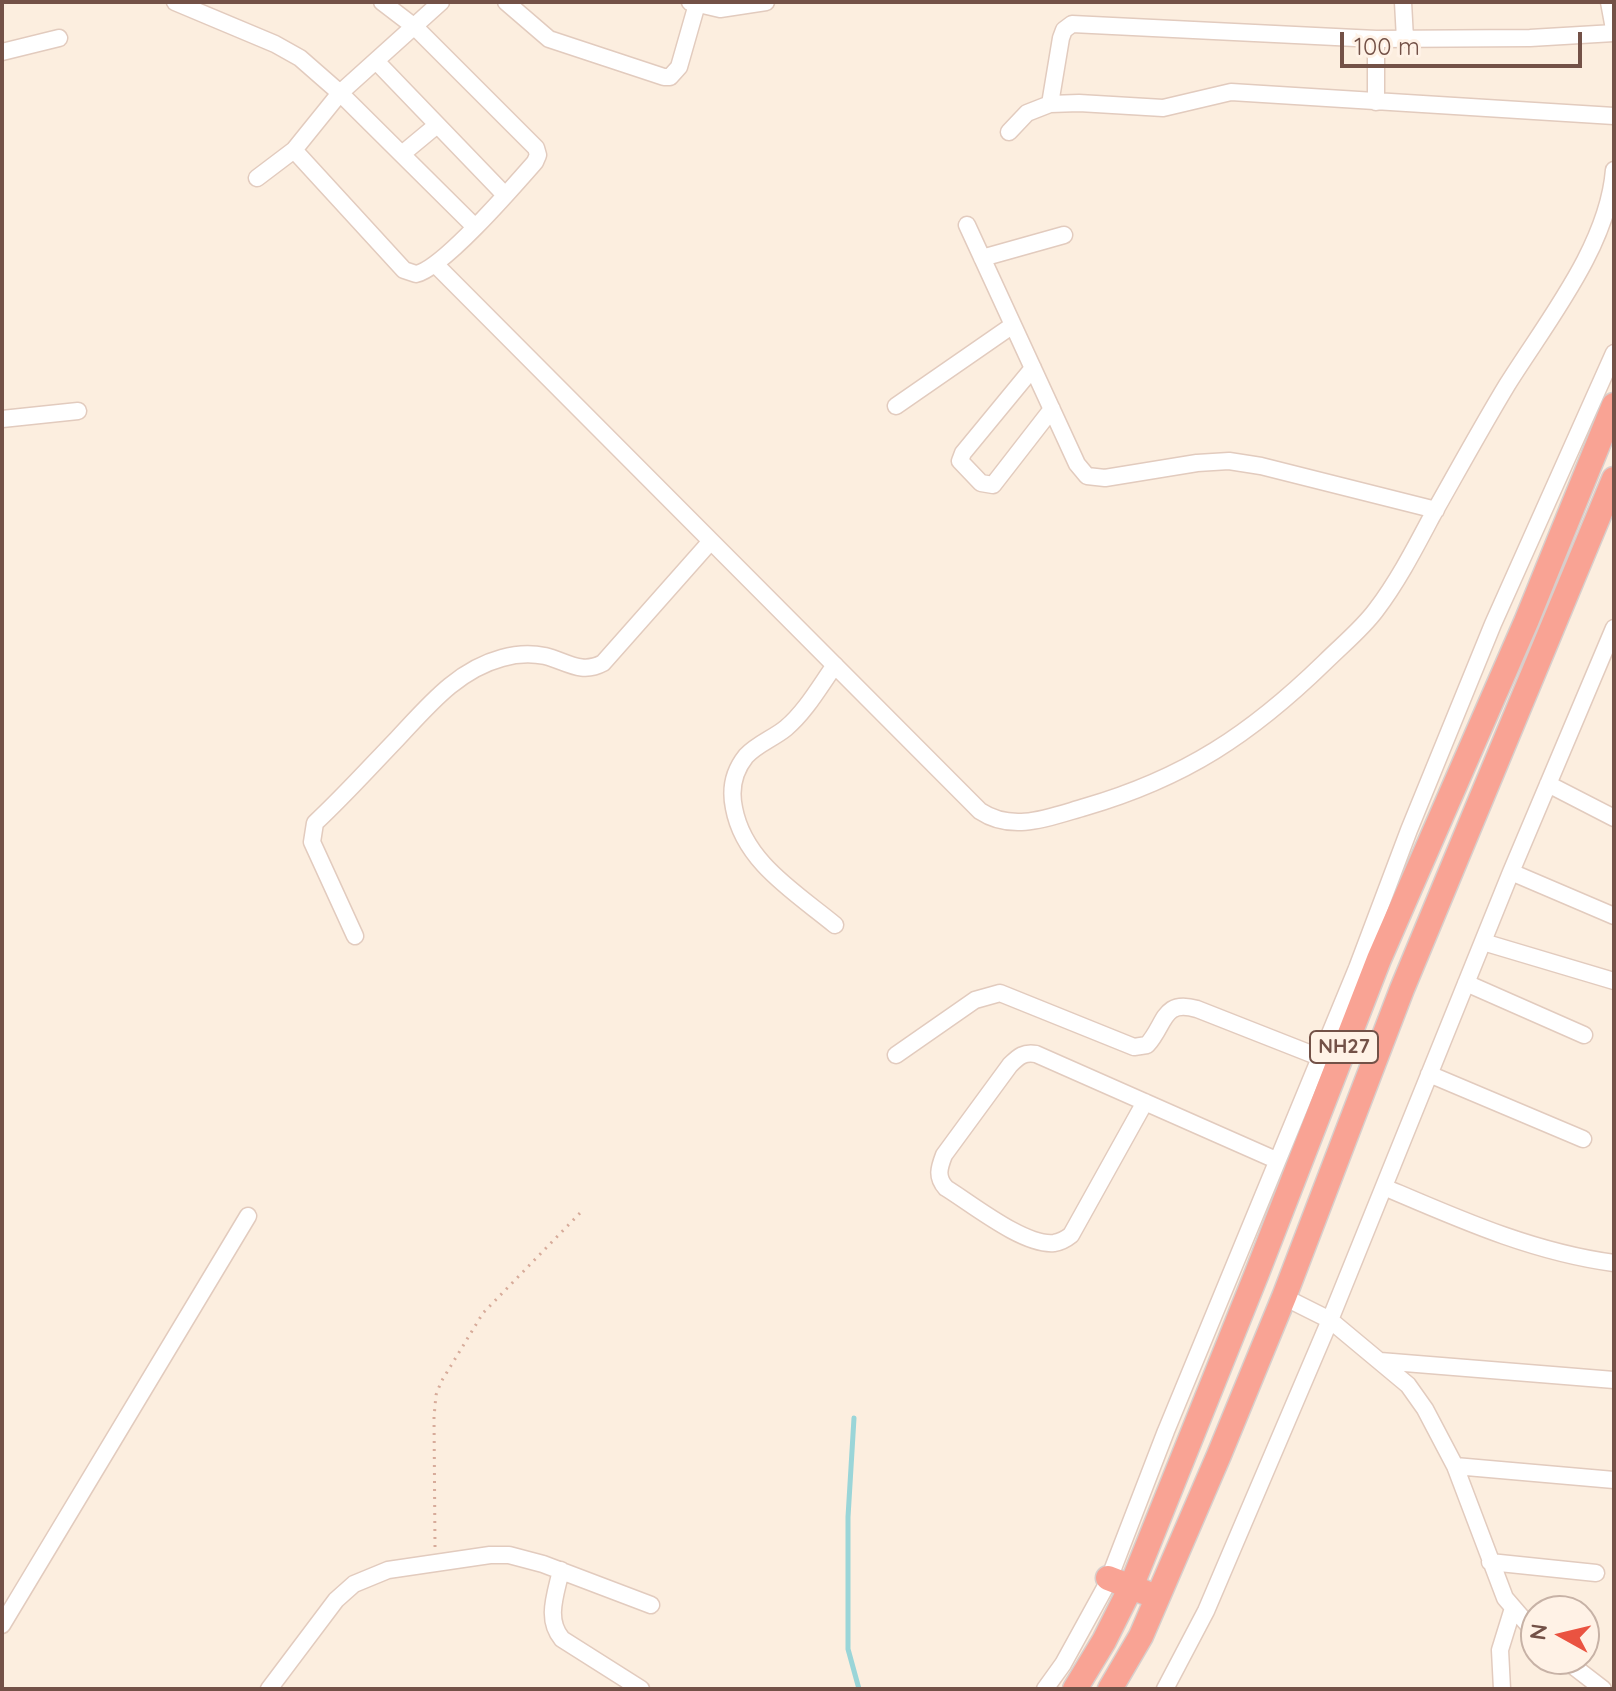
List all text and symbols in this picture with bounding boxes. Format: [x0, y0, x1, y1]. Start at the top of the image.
scale bar [1344, 16, 1586, 66]
text: 100 m [1354, 31, 1420, 61]
road number: NH27 [1310, 1031, 1378, 1063]
north arrow [1520, 1595, 1600, 1675]
text: N [1523, 1622, 1553, 1642]

